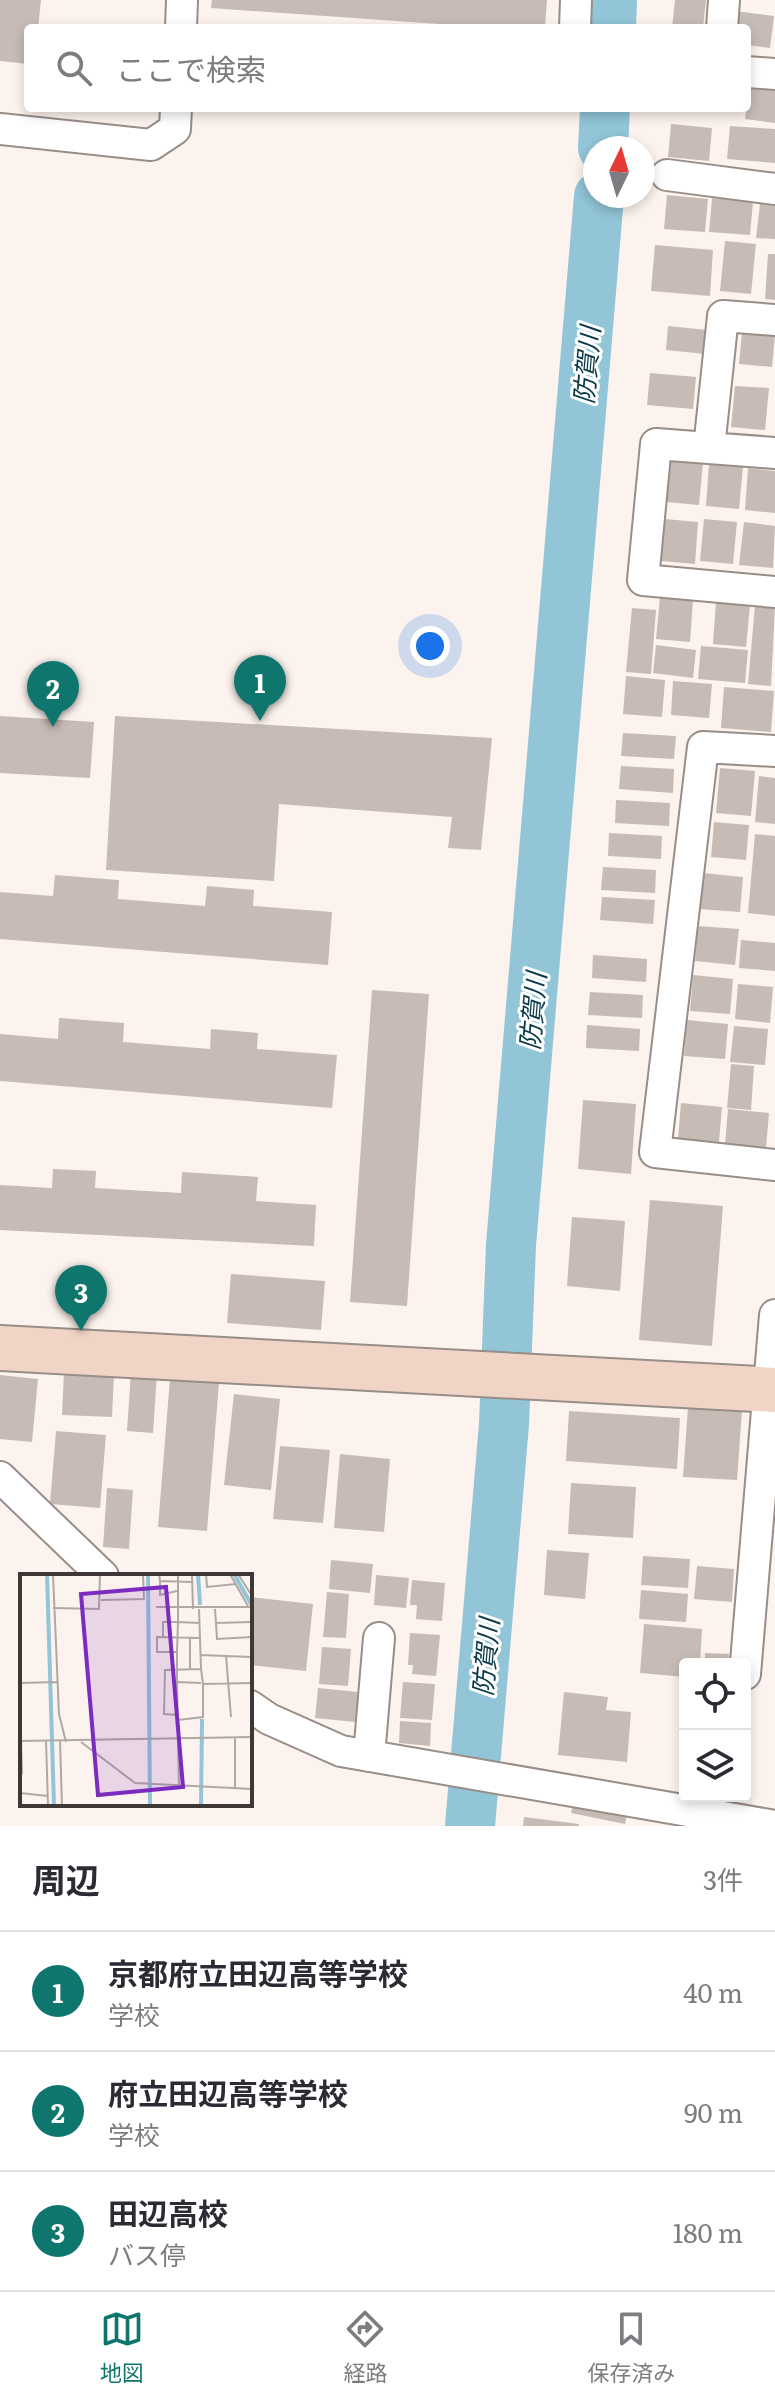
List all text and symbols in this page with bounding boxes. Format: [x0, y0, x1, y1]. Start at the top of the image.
search box [24, 24, 751, 112]
icon: search [52, 46, 96, 90]
text: ここで検索 [116, 46, 266, 90]
north arrow [583, 136, 655, 208]
water label: 防賀川 [562, 321, 608, 406]
your location [410, 626, 450, 666]
pin: 1 [234, 655, 286, 721]
pin: 2 [27, 661, 79, 727]
water label: 防賀川 [508, 967, 554, 1052]
pin: 3 [55, 1265, 107, 1331]
inset map [20, 1574, 252, 1806]
water label: 防賀川 [461, 1613, 507, 1698]
map controls [679, 1658, 751, 1802]
button: locate [679, 1658, 751, 1730]
button: layers [679, 1730, 751, 1802]
text: 周辺 [32, 1853, 100, 1903]
text: 3件 [703, 1859, 743, 1898]
text: 京都府立田辺高等学校 [108, 1950, 408, 1994]
text: 1 [53, 1972, 63, 2011]
text: 40 m [683, 1972, 743, 2011]
text: 学校 [108, 1994, 160, 2033]
text: 府立田辺高等学校 [108, 2070, 348, 2114]
text: 2 [51, 2092, 65, 2131]
text: 90 m [684, 2092, 743, 2131]
text: 学校 [108, 2114, 160, 2153]
text: 田辺高校 [108, 2190, 228, 2234]
text: 3 [51, 2212, 65, 2251]
text: 180 m [673, 2212, 743, 2251]
text: バス停 [108, 2234, 186, 2273]
tab: 地図 [100, 2307, 144, 2388]
tab: 経路 [343, 2307, 387, 2388]
tab: 保存済み [587, 2307, 675, 2388]

